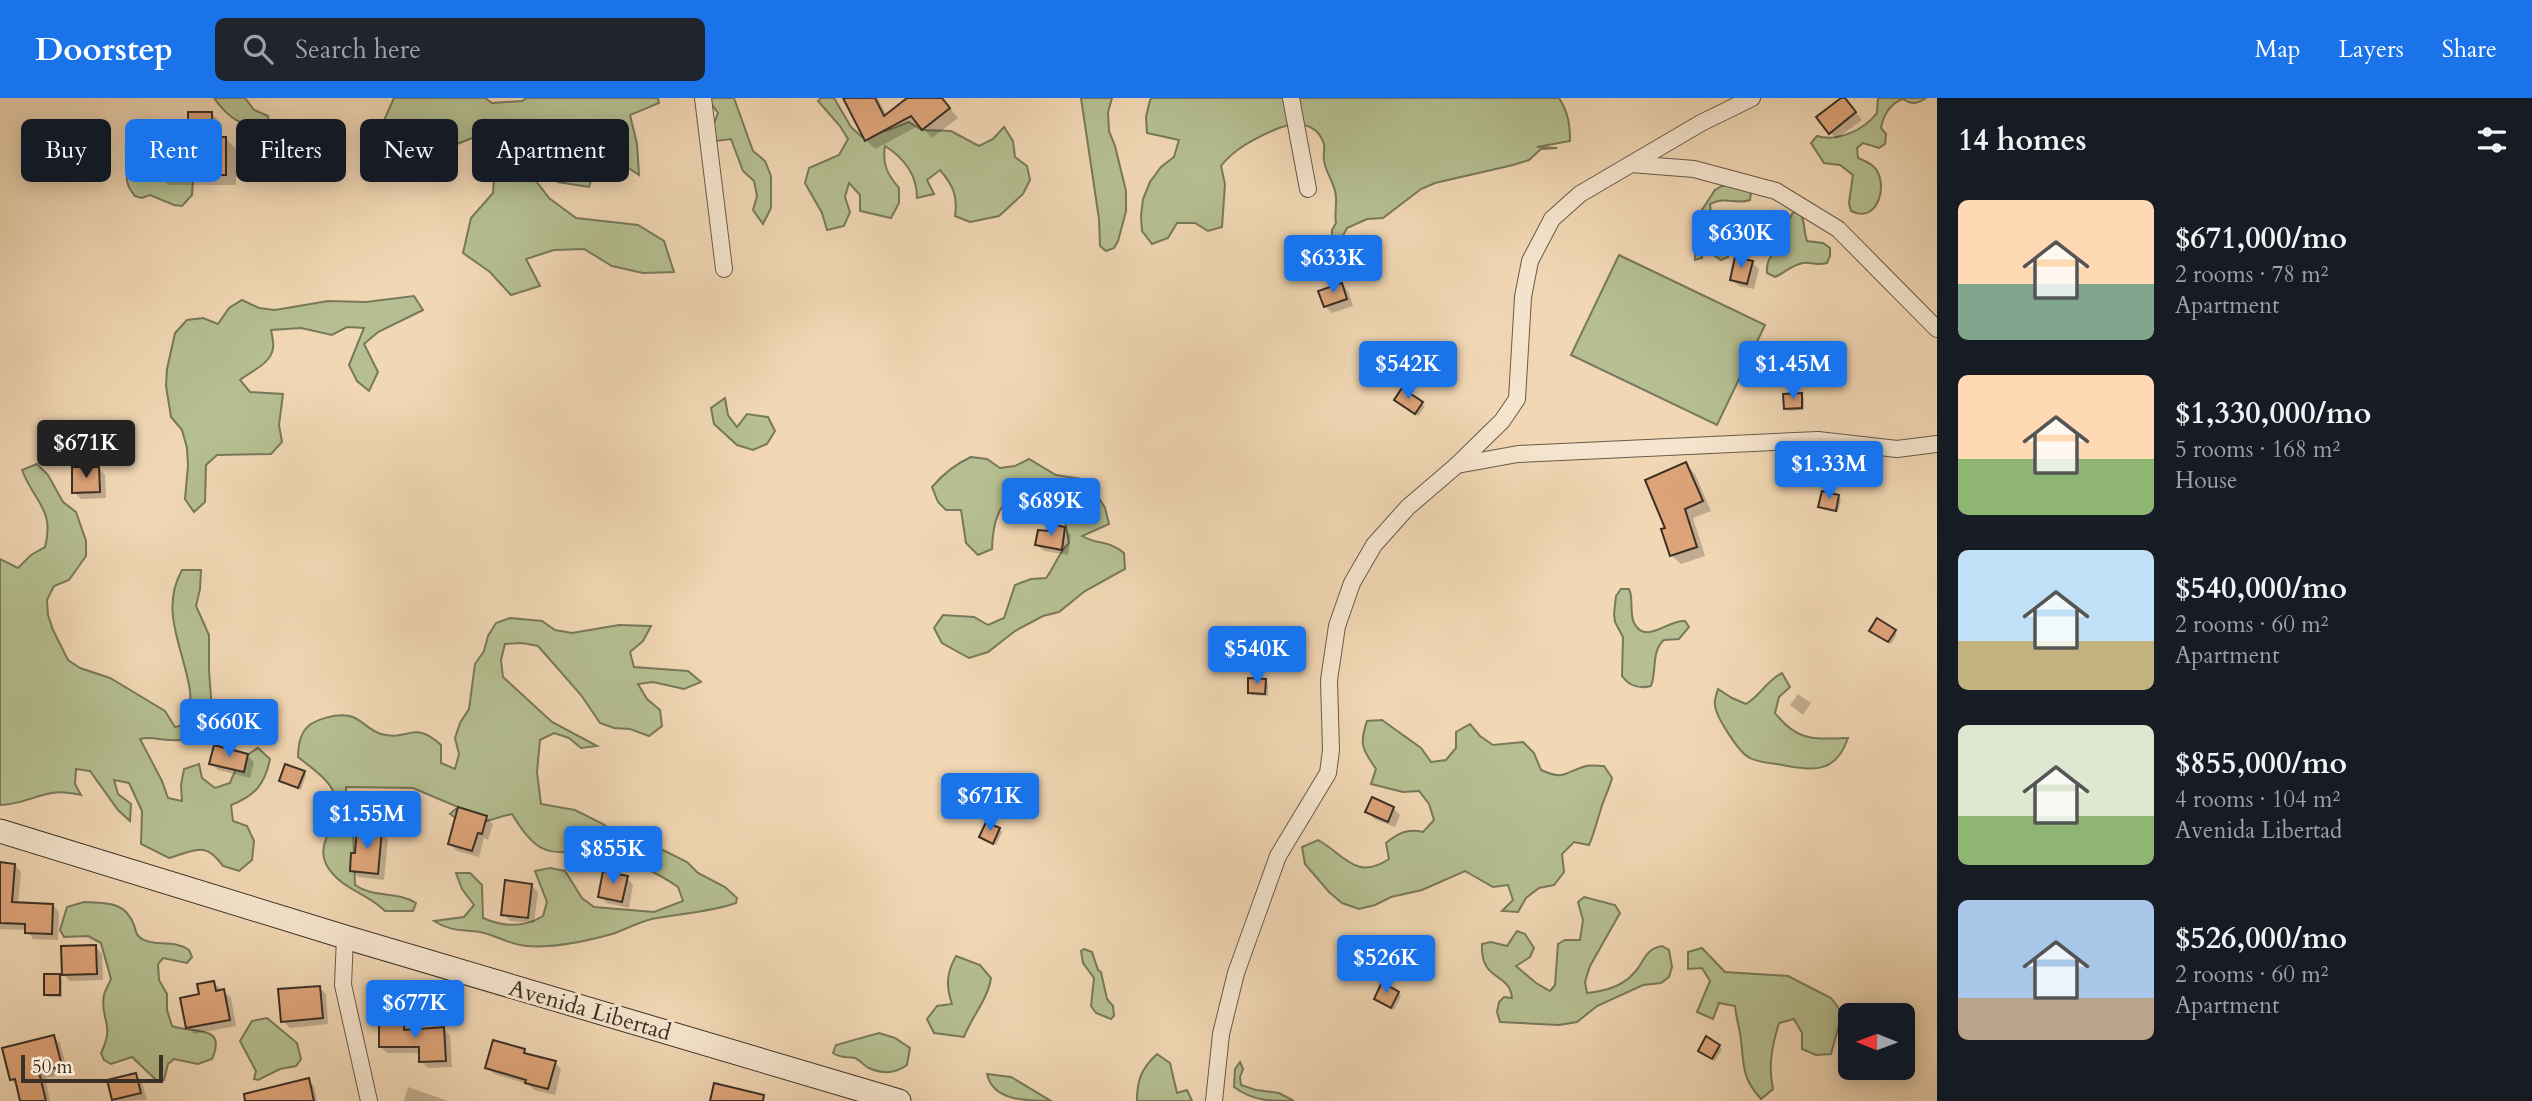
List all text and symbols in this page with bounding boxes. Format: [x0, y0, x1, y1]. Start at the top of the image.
search box [215, 18, 705, 81]
text: Doorstep [35, 27, 173, 72]
icon: search [239, 30, 277, 68]
text: Search here [295, 32, 421, 67]
text: Map [2255, 33, 2301, 66]
text: Layers [2339, 33, 2404, 66]
text: Share [2442, 33, 2497, 66]
chip: Buy [21, 119, 111, 182]
chip: Rent [125, 119, 222, 182]
chip: Filters [236, 119, 346, 182]
chip: New [360, 119, 458, 182]
chip: Apartment [472, 119, 629, 182]
text: 14 homes [1958, 120, 2087, 161]
icon: filters [2473, 121, 2511, 159]
pin: $630K [1692, 211, 1790, 270]
text: $630K [1708, 217, 1774, 248]
text: $671,000/mo [2175, 218, 2347, 259]
icon: home [2014, 228, 2098, 312]
pin: $633K [1284, 236, 1382, 295]
text: $633K [1300, 242, 1366, 273]
text: 2 rooms · 78 m² [2175, 259, 2328, 290]
text: Apartment [2175, 290, 2279, 321]
pin: $542K [1359, 342, 1457, 401]
pin: $1.45M [1736, 342, 1850, 401]
text: $542K [1375, 348, 1441, 379]
text: $1.45M [1755, 348, 1831, 379]
text: $1,330,000/mo [2175, 393, 2371, 434]
icon: home [2014, 403, 2098, 487]
pin: $671K [37, 420, 135, 480]
text: $671K [53, 427, 119, 458]
text: 5 rooms · 168 m² [2175, 434, 2340, 465]
pin: $1.33M [1772, 442, 1886, 501]
text: $1.33M [1791, 448, 1867, 479]
text: House [2175, 465, 2237, 496]
pin: $689K [1002, 478, 1100, 538]
text: $689K [1018, 485, 1084, 516]
text: $540,000/mo [2175, 568, 2347, 609]
icon: home [2014, 578, 2098, 662]
text: 2 rooms · 60 m² [2175, 609, 2328, 640]
pin: $540K [1208, 626, 1306, 686]
text: $540K [1224, 633, 1290, 664]
text: Apartment [2175, 640, 2279, 671]
pin: $660K [180, 700, 278, 759]
text: $660K [196, 706, 262, 737]
text: $855,000/mo [2175, 743, 2347, 784]
icon: home [2014, 753, 2098, 837]
pin: $671K [941, 774, 1039, 833]
text: $671K [957, 780, 1023, 811]
text: 4 rooms · 104 m² [2175, 784, 2340, 815]
pin: $1.55M [310, 792, 424, 851]
text: $1.55M [329, 798, 405, 829]
text: Avenida Libertad [2175, 815, 2342, 846]
pin: $855K [564, 826, 662, 886]
text: $855K [580, 833, 646, 864]
text: $526,000/mo [2175, 918, 2347, 959]
icon: home [2014, 928, 2098, 1012]
pin: $526K [1337, 936, 1435, 995]
text: $526K [1353, 942, 1419, 973]
text: 2 rooms · 60 m² [2175, 959, 2328, 990]
street label: Avenida Libertad [505, 972, 675, 1048]
pin: $677K [366, 981, 464, 1040]
text: $677K [382, 987, 448, 1018]
text: Apartment [2175, 990, 2279, 1021]
north arrow [1838, 1003, 1914, 1080]
map controls [1838, 1003, 1915, 1080]
scale bar [21, 1052, 163, 1084]
text: 50 m [32, 1054, 73, 1080]

